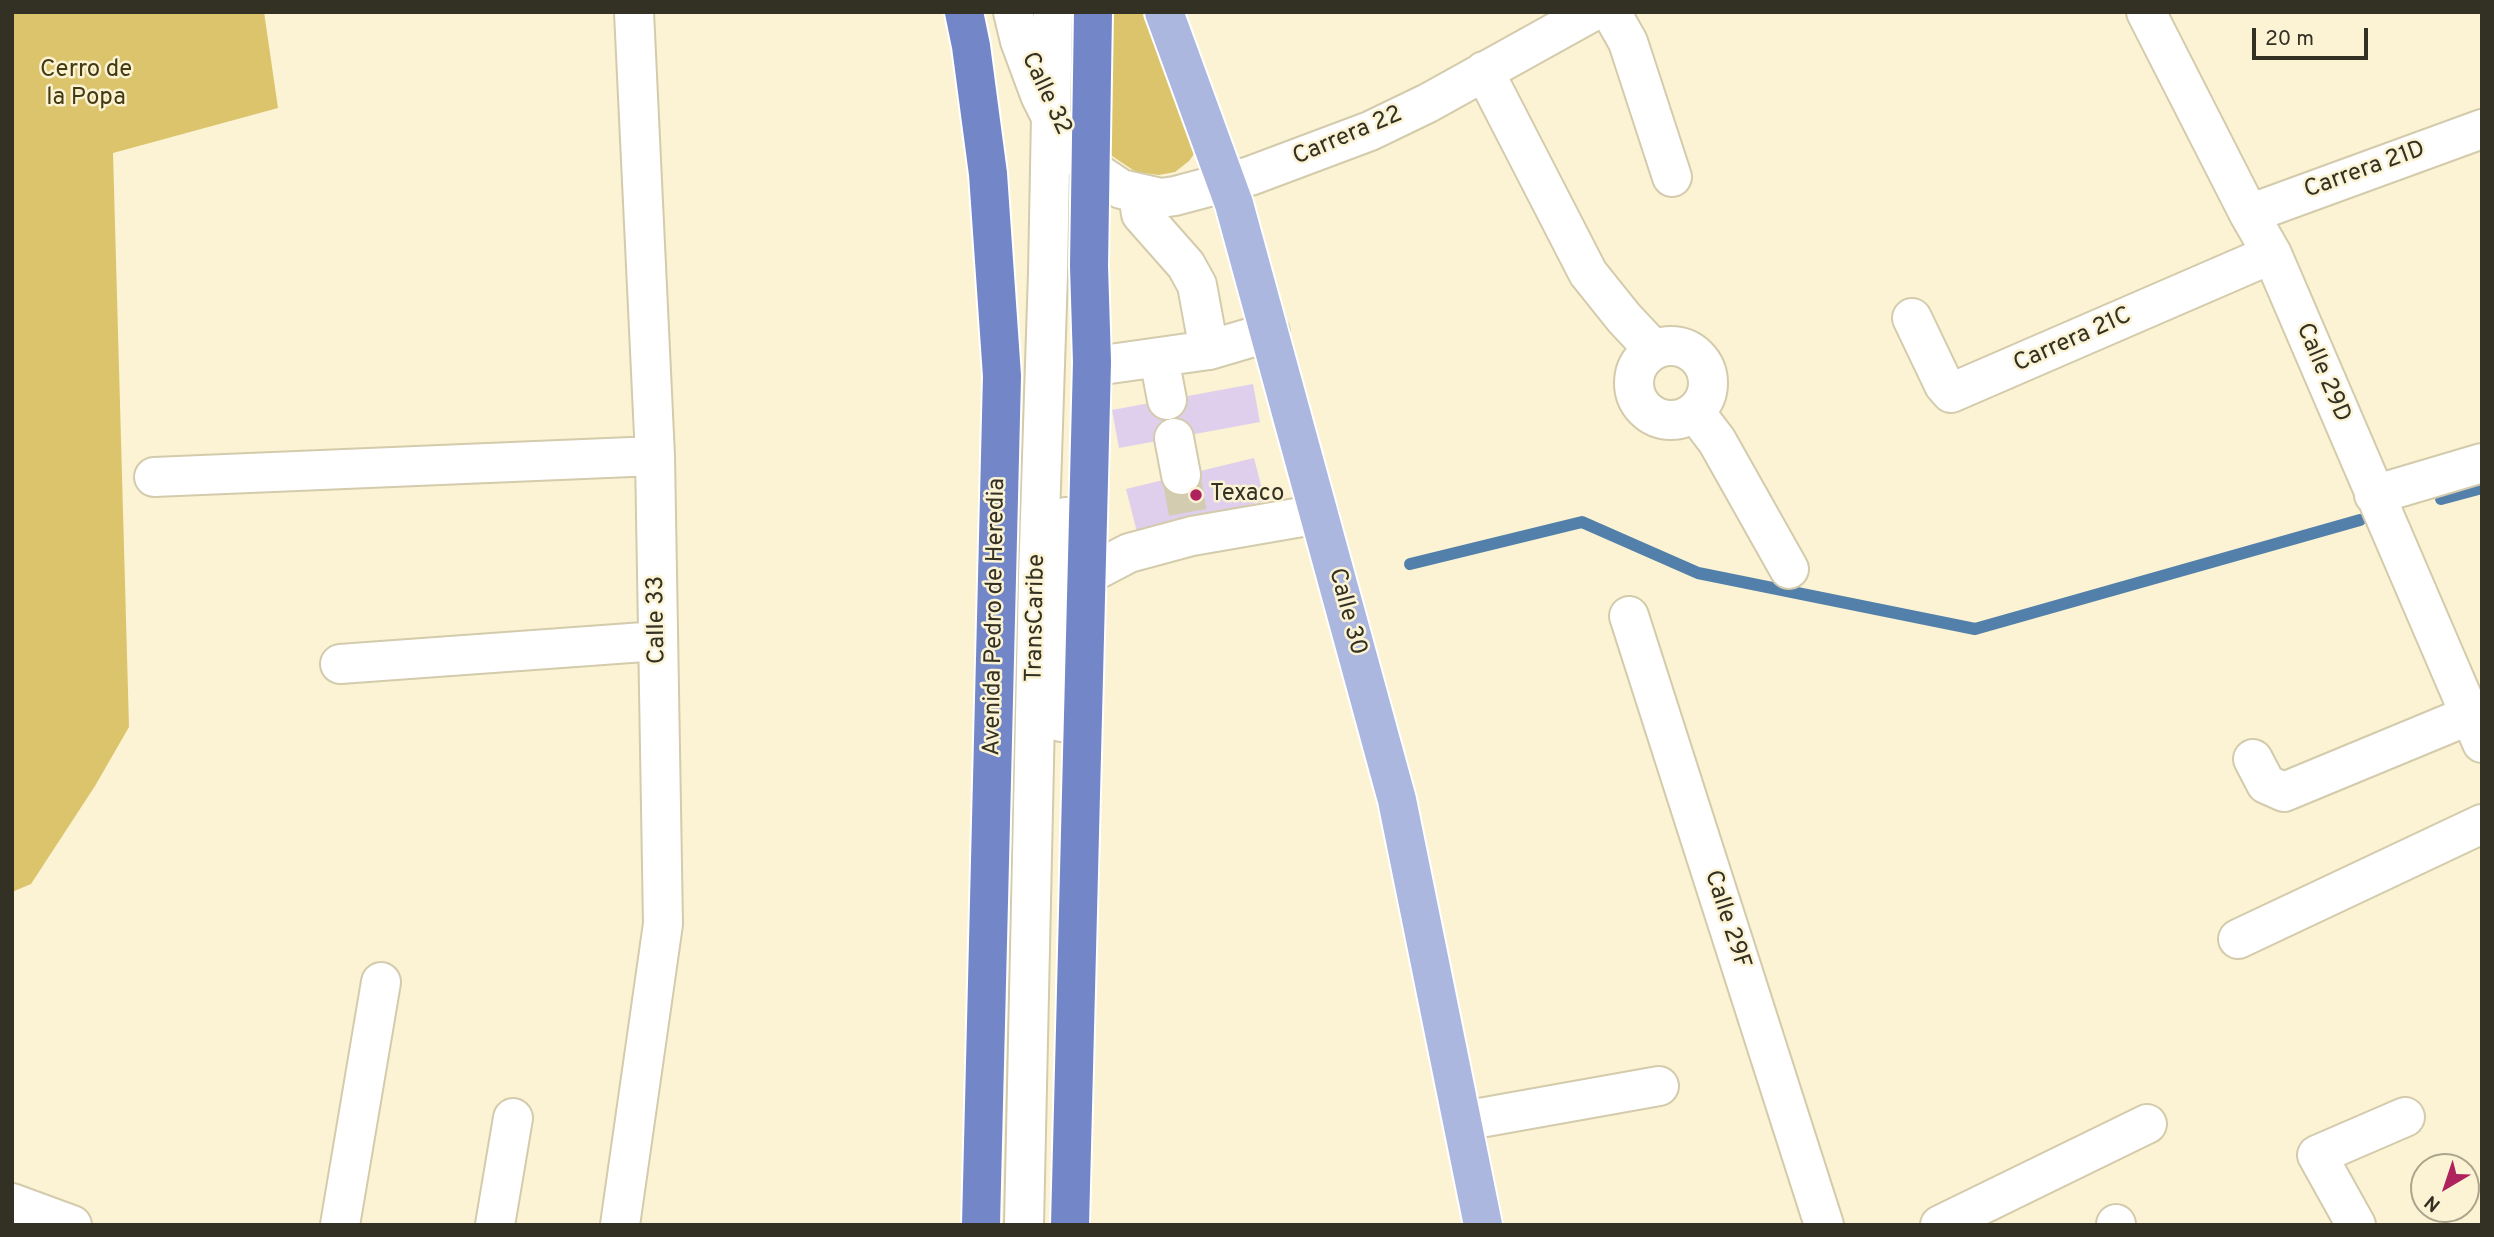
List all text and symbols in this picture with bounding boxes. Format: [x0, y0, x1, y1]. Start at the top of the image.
scale bar [2256, 14, 2372, 58]
text: 20 m [2265, 26, 2314, 53]
street label: Calle 32 [1013, 48, 1077, 140]
park label: Cerro de la Popa [40, 57, 132, 113]
street label: Carrera 22 [1289, 101, 1407, 173]
street label: Carrera 21D [2301, 136, 2429, 206]
street label: Carrera 21C [2010, 302, 2136, 380]
street label: Calle 29D [2288, 319, 2356, 427]
street label: Avenida Pedro de Heredia [979, 478, 1013, 756]
place label: Texaco [1210, 481, 1284, 509]
marker: Texaco [1188, 487, 1204, 503]
street label: TransCaribe [1021, 554, 1053, 682]
street label: Calle 30 [1321, 565, 1371, 659]
street label: Calle 33 [643, 576, 673, 664]
street label: Calle 29F [1697, 867, 1755, 973]
north arrow [2410, 1153, 2480, 1223]
text: N [2420, 1189, 2446, 1216]

